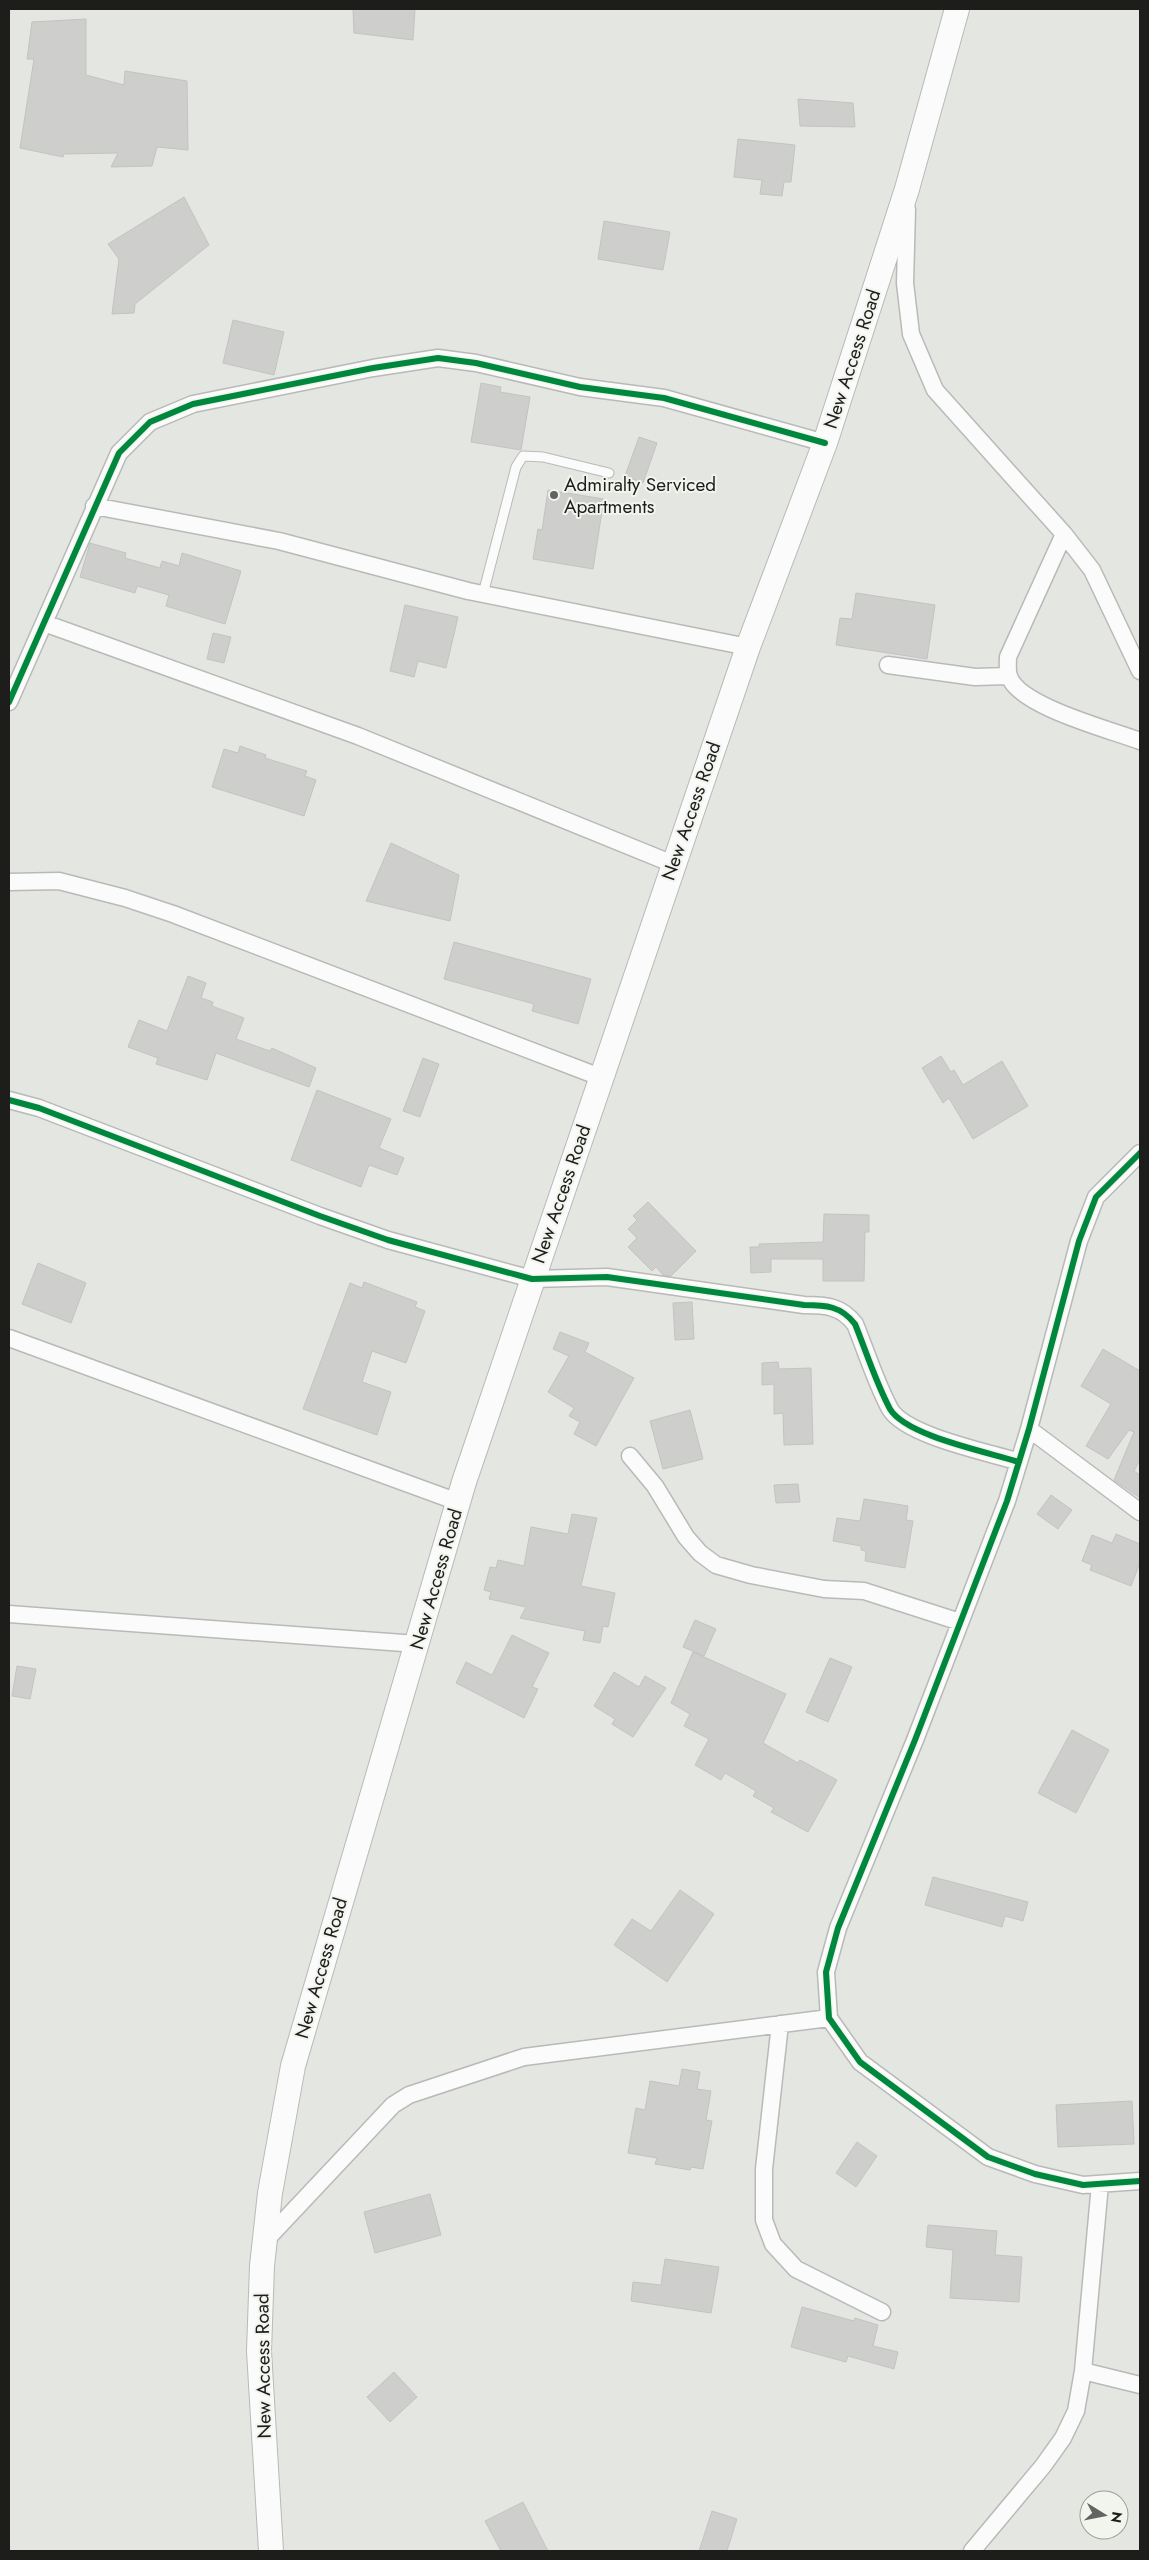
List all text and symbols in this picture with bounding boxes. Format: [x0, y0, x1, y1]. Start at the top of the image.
street label: New Access Road [817, 286, 887, 432]
place label: Admiralty Serviced Apartments [564, 471, 716, 520]
marker: Admiralty Serviced Apartments [548, 489, 560, 501]
street label: New Access Road [655, 738, 727, 884]
street label: New Access Road [525, 1121, 597, 1267]
street label: New Access Road [403, 1505, 469, 1653]
street label: New Access Road [288, 1894, 354, 2042]
street label: New Access Road [248, 2293, 278, 2439]
north arrow [1079, 2490, 1129, 2540]
text: N [1106, 2510, 1128, 2524]

